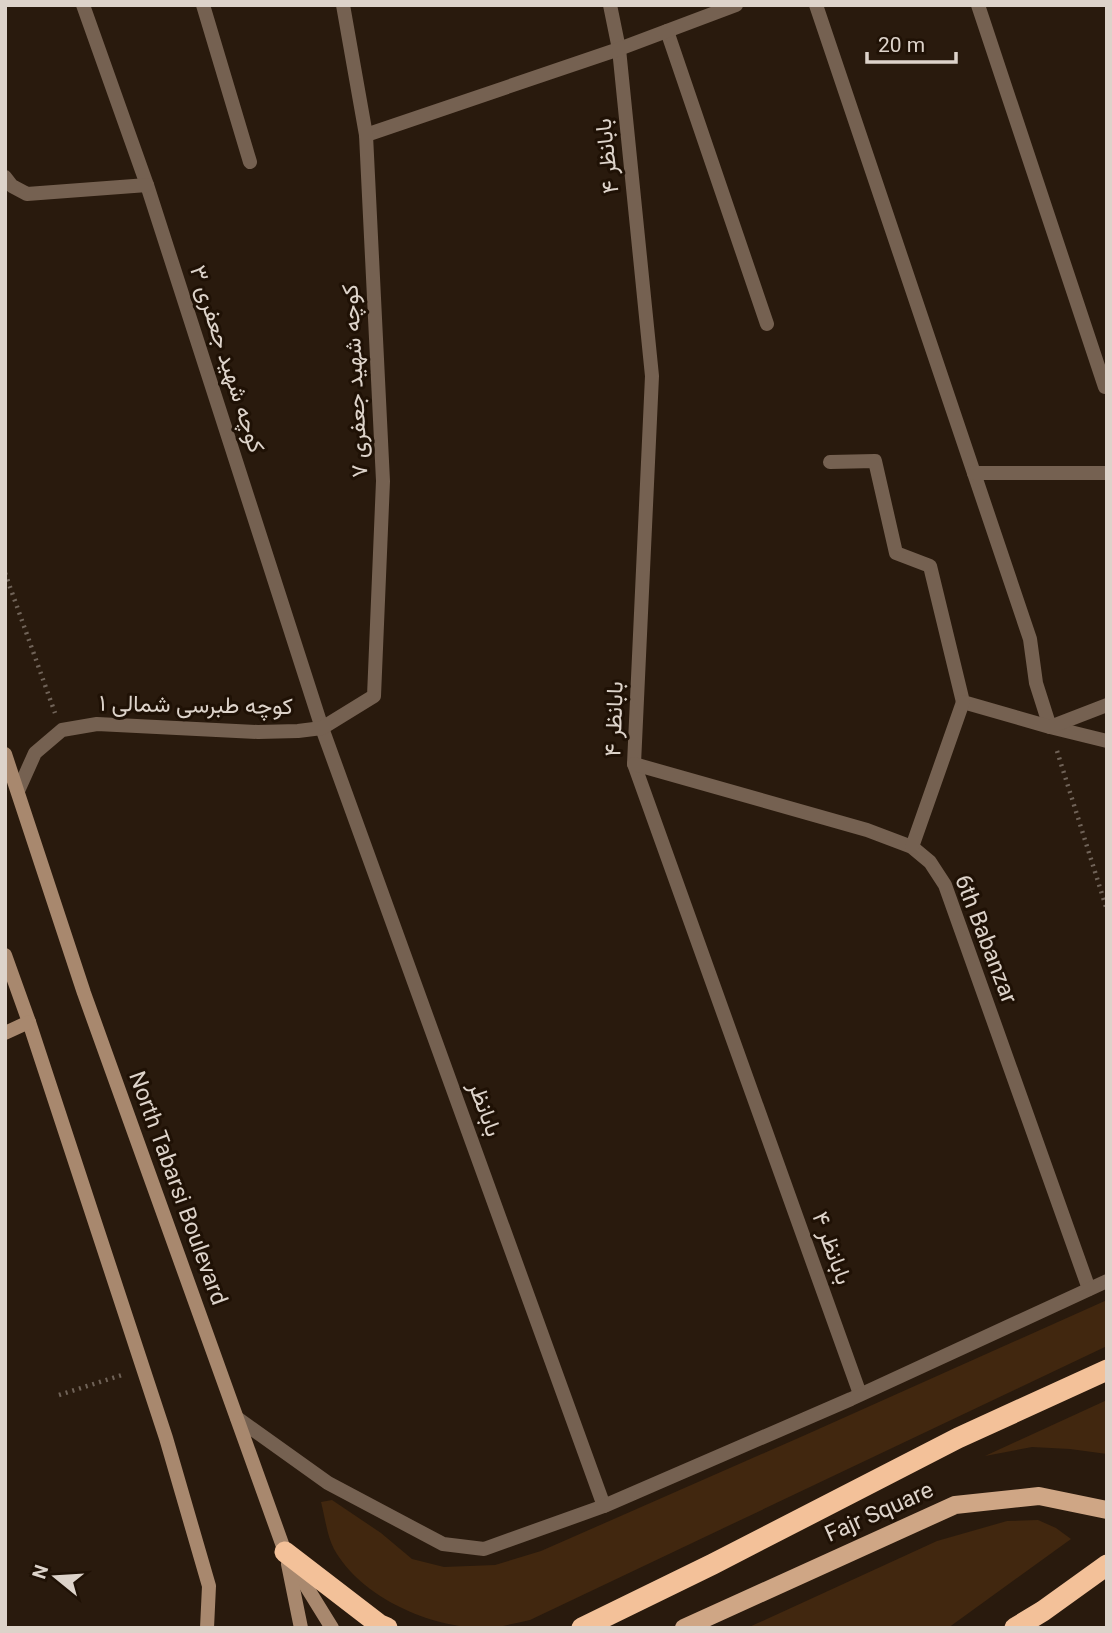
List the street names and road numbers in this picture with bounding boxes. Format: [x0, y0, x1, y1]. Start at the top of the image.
street label: بابانظر ۴ [590, 117, 625, 195]
street label: کوچه شهید جعفری ۳ [182, 262, 270, 457]
street label: کوچه شهید جعفری ۷ [336, 283, 376, 478]
street label: بابانظر ۴ [599, 681, 630, 757]
street label: کوچه طبرسی شمالی ۱ [99, 690, 293, 722]
street label: 6th Babanzar [949, 871, 1023, 1007]
street label: North Tabarsi Boulevard [123, 1068, 233, 1308]
street label: بابانظر [461, 1077, 507, 1141]
street label: بابانظر ۴ [805, 1208, 858, 1288]
street label: Fajr Square [821, 1476, 937, 1548]

